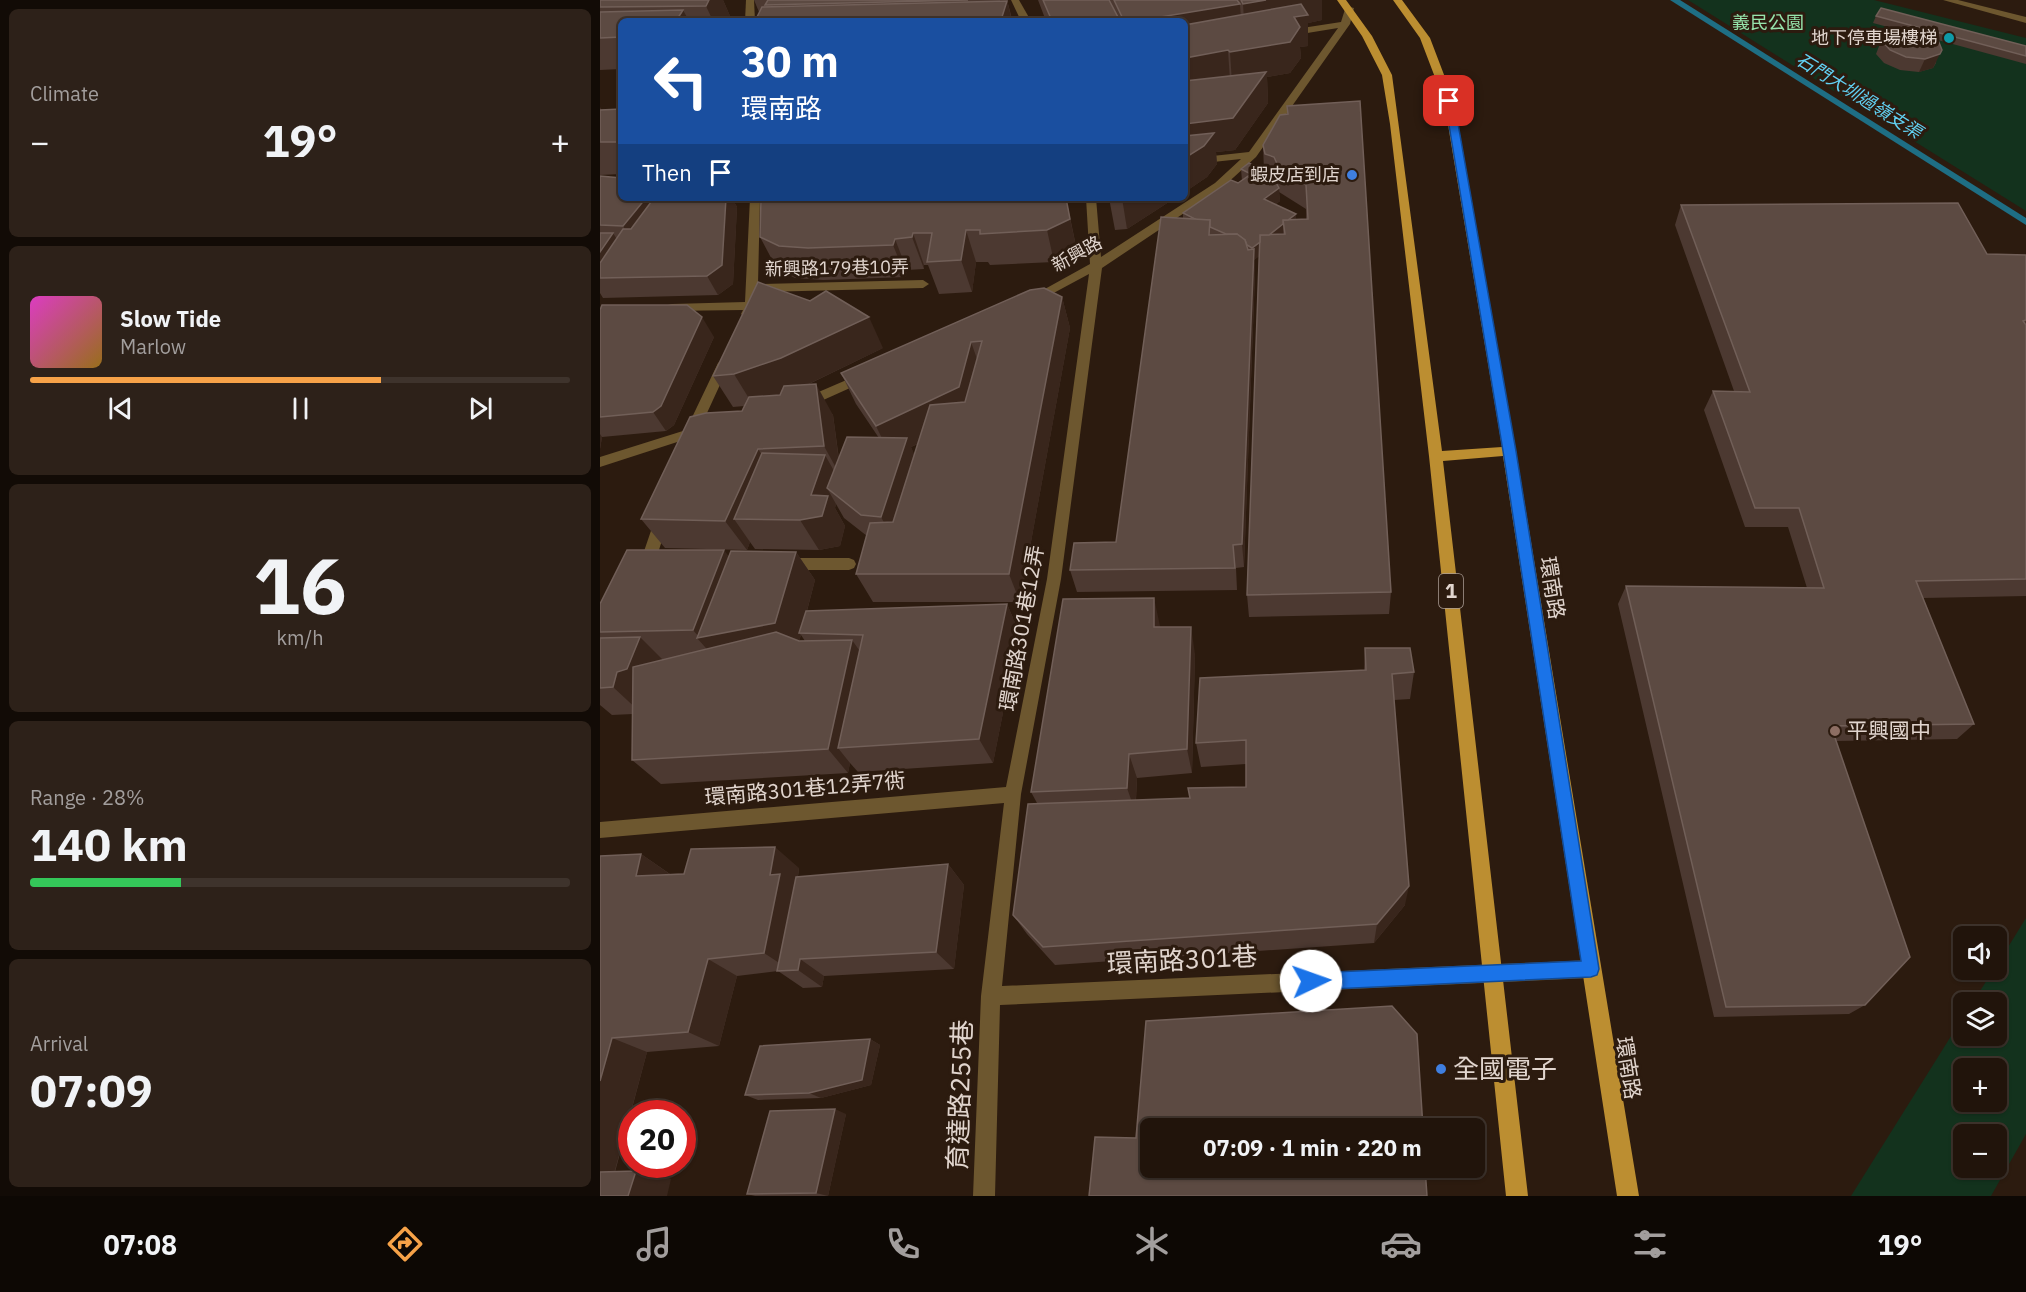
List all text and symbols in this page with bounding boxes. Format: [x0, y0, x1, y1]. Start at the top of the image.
park label: 義民公園 [1732, 11, 1804, 34]
place label: 地下停車場樓梯 [1811, 26, 1937, 49]
marker: 地下停車場樓梯 [1942, 31, 1956, 45]
text: 30 m [741, 34, 839, 89]
icon: left [642, 42, 720, 120]
water label: 石門大圳過嶺支渠 [1792, 48, 1929, 145]
pin [1423, 75, 1474, 126]
text: Climate [30, 80, 99, 107]
icon: arrive [1432, 84, 1465, 117]
text: 環南路 [741, 90, 822, 125]
text: 19° [262, 111, 338, 169]
text: − [30, 120, 50, 163]
text: + [550, 120, 570, 163]
icon: arrive [704, 156, 737, 189]
text: Then [642, 158, 692, 187]
place label: 蝦皮店到店 [1250, 163, 1340, 186]
marker: 蝦皮店到店 [1345, 168, 1359, 182]
street label: 新興路 [1048, 230, 1106, 277]
street label: 新興路179巷10弄 [765, 255, 909, 280]
text: Slow Tide [120, 304, 221, 333]
text: Marlow [120, 333, 186, 360]
icon: previous [104, 392, 137, 425]
icon: pause [284, 392, 317, 425]
icon: next [464, 392, 497, 425]
text: 16 [253, 534, 347, 635]
street label: 環南路301巷12弄 [993, 543, 1049, 713]
street label: 環南路 [1534, 555, 1572, 621]
road number: 1 [1439, 574, 1463, 608]
text: km/h [276, 624, 324, 651]
place label: 平興國中 [1847, 716, 1931, 744]
marker: 平興國中 [1828, 724, 1842, 738]
street label: 環南路301巷12弄7衖 [703, 765, 907, 811]
text: Range · 28% [30, 784, 145, 811]
text: 140 km [30, 815, 188, 873]
map controls [1953, 926, 2007, 1178]
button: sound [1953, 926, 2007, 980]
street label: 環南路301巷 [1106, 938, 1258, 980]
position arrow [1279, 949, 1343, 1013]
button: layers [1953, 992, 2007, 1046]
street label: 育達路255巷 [939, 1019, 979, 1171]
text: Arrival [30, 1030, 88, 1057]
street label: 環南路 [1610, 1035, 1648, 1101]
place label: 全國電子 [1453, 1051, 1557, 1085]
button: + [1953, 1058, 2007, 1112]
text: 07:09 [30, 1061, 153, 1119]
marker: 全國電子 [1434, 1062, 1448, 1076]
speed limit sign: 20 [618, 1100, 696, 1178]
button: − [1953, 1124, 2007, 1178]
text: 07:09 · 1 min · 220 m [1203, 1133, 1422, 1162]
icon: directions [384, 1223, 426, 1265]
icon: music [633, 1223, 675, 1265]
icon: phone [882, 1223, 924, 1265]
icon: climate [1131, 1223, 1173, 1265]
icon: car [1380, 1223, 1422, 1265]
icon: filters [1629, 1223, 1671, 1265]
text: 07:08 [103, 1227, 177, 1262]
text: 19° [1877, 1227, 1922, 1262]

